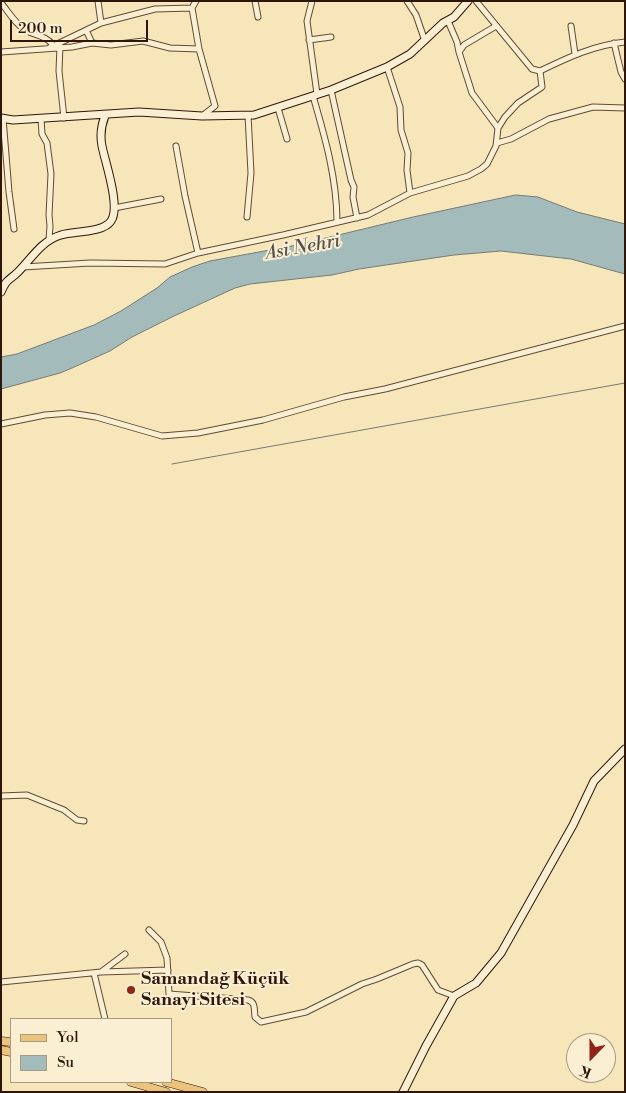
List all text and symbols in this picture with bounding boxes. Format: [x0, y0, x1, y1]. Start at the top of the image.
scale bar [12, 10, 150, 42]
text: 200 m [18, 19, 63, 38]
water label: Asi Nehri [264, 230, 342, 266]
place label: Samandağ Küçük Sanayi Sitesi [141, 969, 289, 1012]
marker: Samandağ Küçük Sanayi Sitesi [125, 984, 137, 996]
legend [10, 1018, 172, 1083]
text: Yol [57, 1028, 79, 1047]
north arrow [566, 1033, 616, 1083]
text: Su [57, 1053, 74, 1072]
text: K [577, 1061, 594, 1081]

